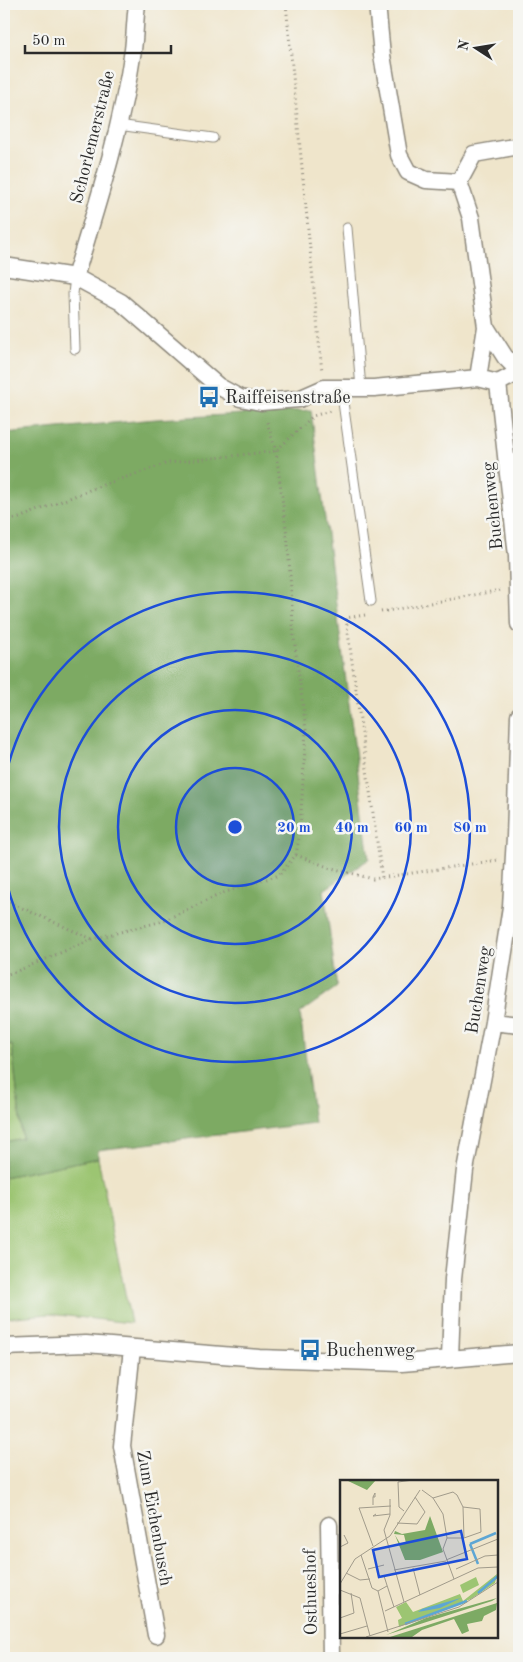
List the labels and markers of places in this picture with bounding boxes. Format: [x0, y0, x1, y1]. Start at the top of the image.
bus stop icon: Raiffeisenstraße [196, 384, 222, 410]
place label: Raiffeisenstraße [225, 389, 351, 407]
centre of rings [226, 818, 244, 836]
bus stop icon: Buchenweg [297, 1337, 323, 1363]
place label: Buchenweg [326, 1342, 415, 1360]

